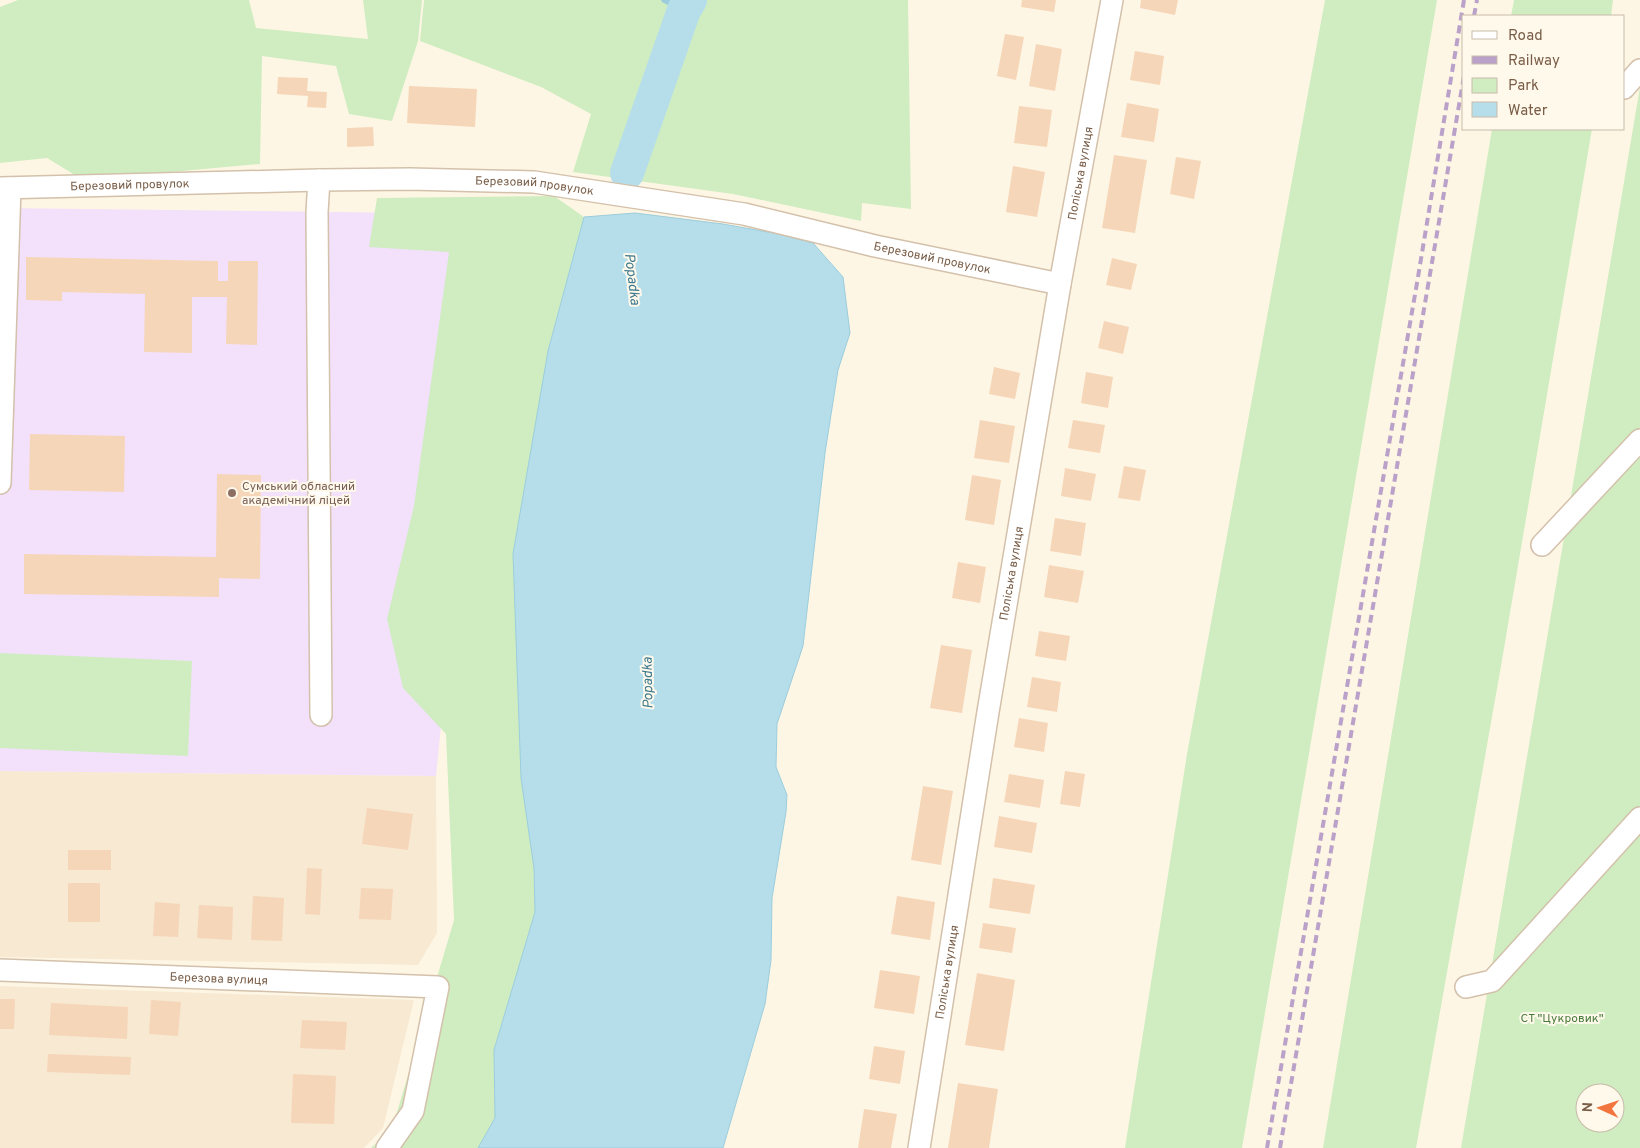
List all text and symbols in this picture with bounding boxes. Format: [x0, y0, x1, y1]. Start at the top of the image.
legend [1462, 15, 1625, 130]
text: Road [1508, 27, 1543, 46]
text: Railway [1508, 52, 1560, 71]
text: Park [1508, 77, 1539, 96]
text: Water [1508, 102, 1548, 121]
street label: Поліська вулиця [1065, 125, 1098, 222]
street label: Березовий провулок [475, 174, 595, 200]
street label: Березовий провулок [70, 176, 190, 195]
street label: Березовий провулок [872, 239, 992, 279]
water label: Popadka [620, 252, 643, 307]
place label: Сумський обласний академічний ліцей [242, 479, 355, 509]
marker: Сумський обласний академічний ліцей [226, 487, 238, 499]
street label: Поліська вулиця [997, 525, 1028, 622]
water label: Popadka [640, 656, 657, 709]
street label: Поліська вулиця [932, 924, 963, 1021]
street label: Березова вулиця [169, 970, 268, 989]
park label: СТ "Цукровик" [1520, 1011, 1604, 1027]
north arrow [1575, 1083, 1625, 1133]
text: N [1580, 1102, 1597, 1113]

